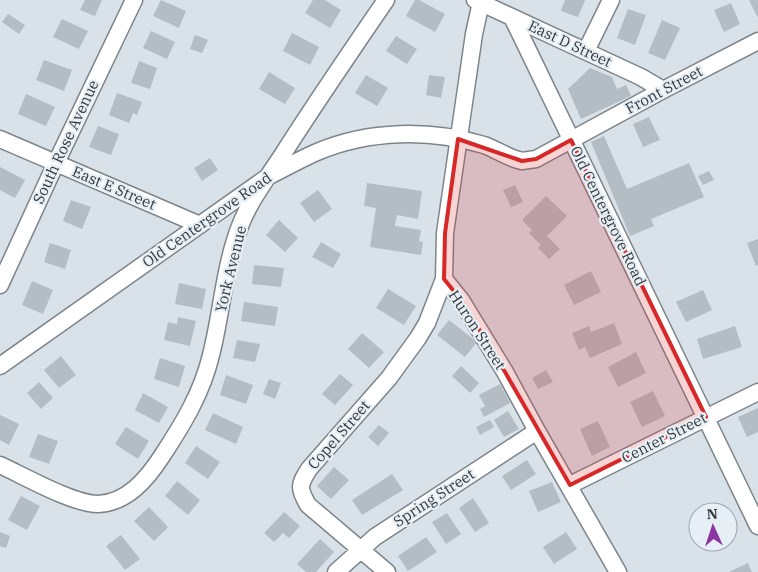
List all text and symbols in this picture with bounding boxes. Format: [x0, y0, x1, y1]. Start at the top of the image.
street label: East D Street [525, 16, 615, 71]
street label: Front Street [622, 61, 706, 118]
street label: South Rose Avenue [28, 77, 103, 207]
street label: Old Centergrove Road [566, 143, 651, 289]
street label: East E Street [70, 161, 159, 214]
street label: Old Centergrove Road [138, 168, 275, 271]
street label: York Avenue [211, 224, 250, 314]
street label: Huron Street [445, 286, 510, 373]
street label: Copel Street [303, 396, 374, 473]
street label: Center Street [618, 408, 709, 467]
street label: Spring Street [390, 464, 478, 531]
north arrow [688, 502, 738, 552]
text: N [706, 505, 718, 523]

